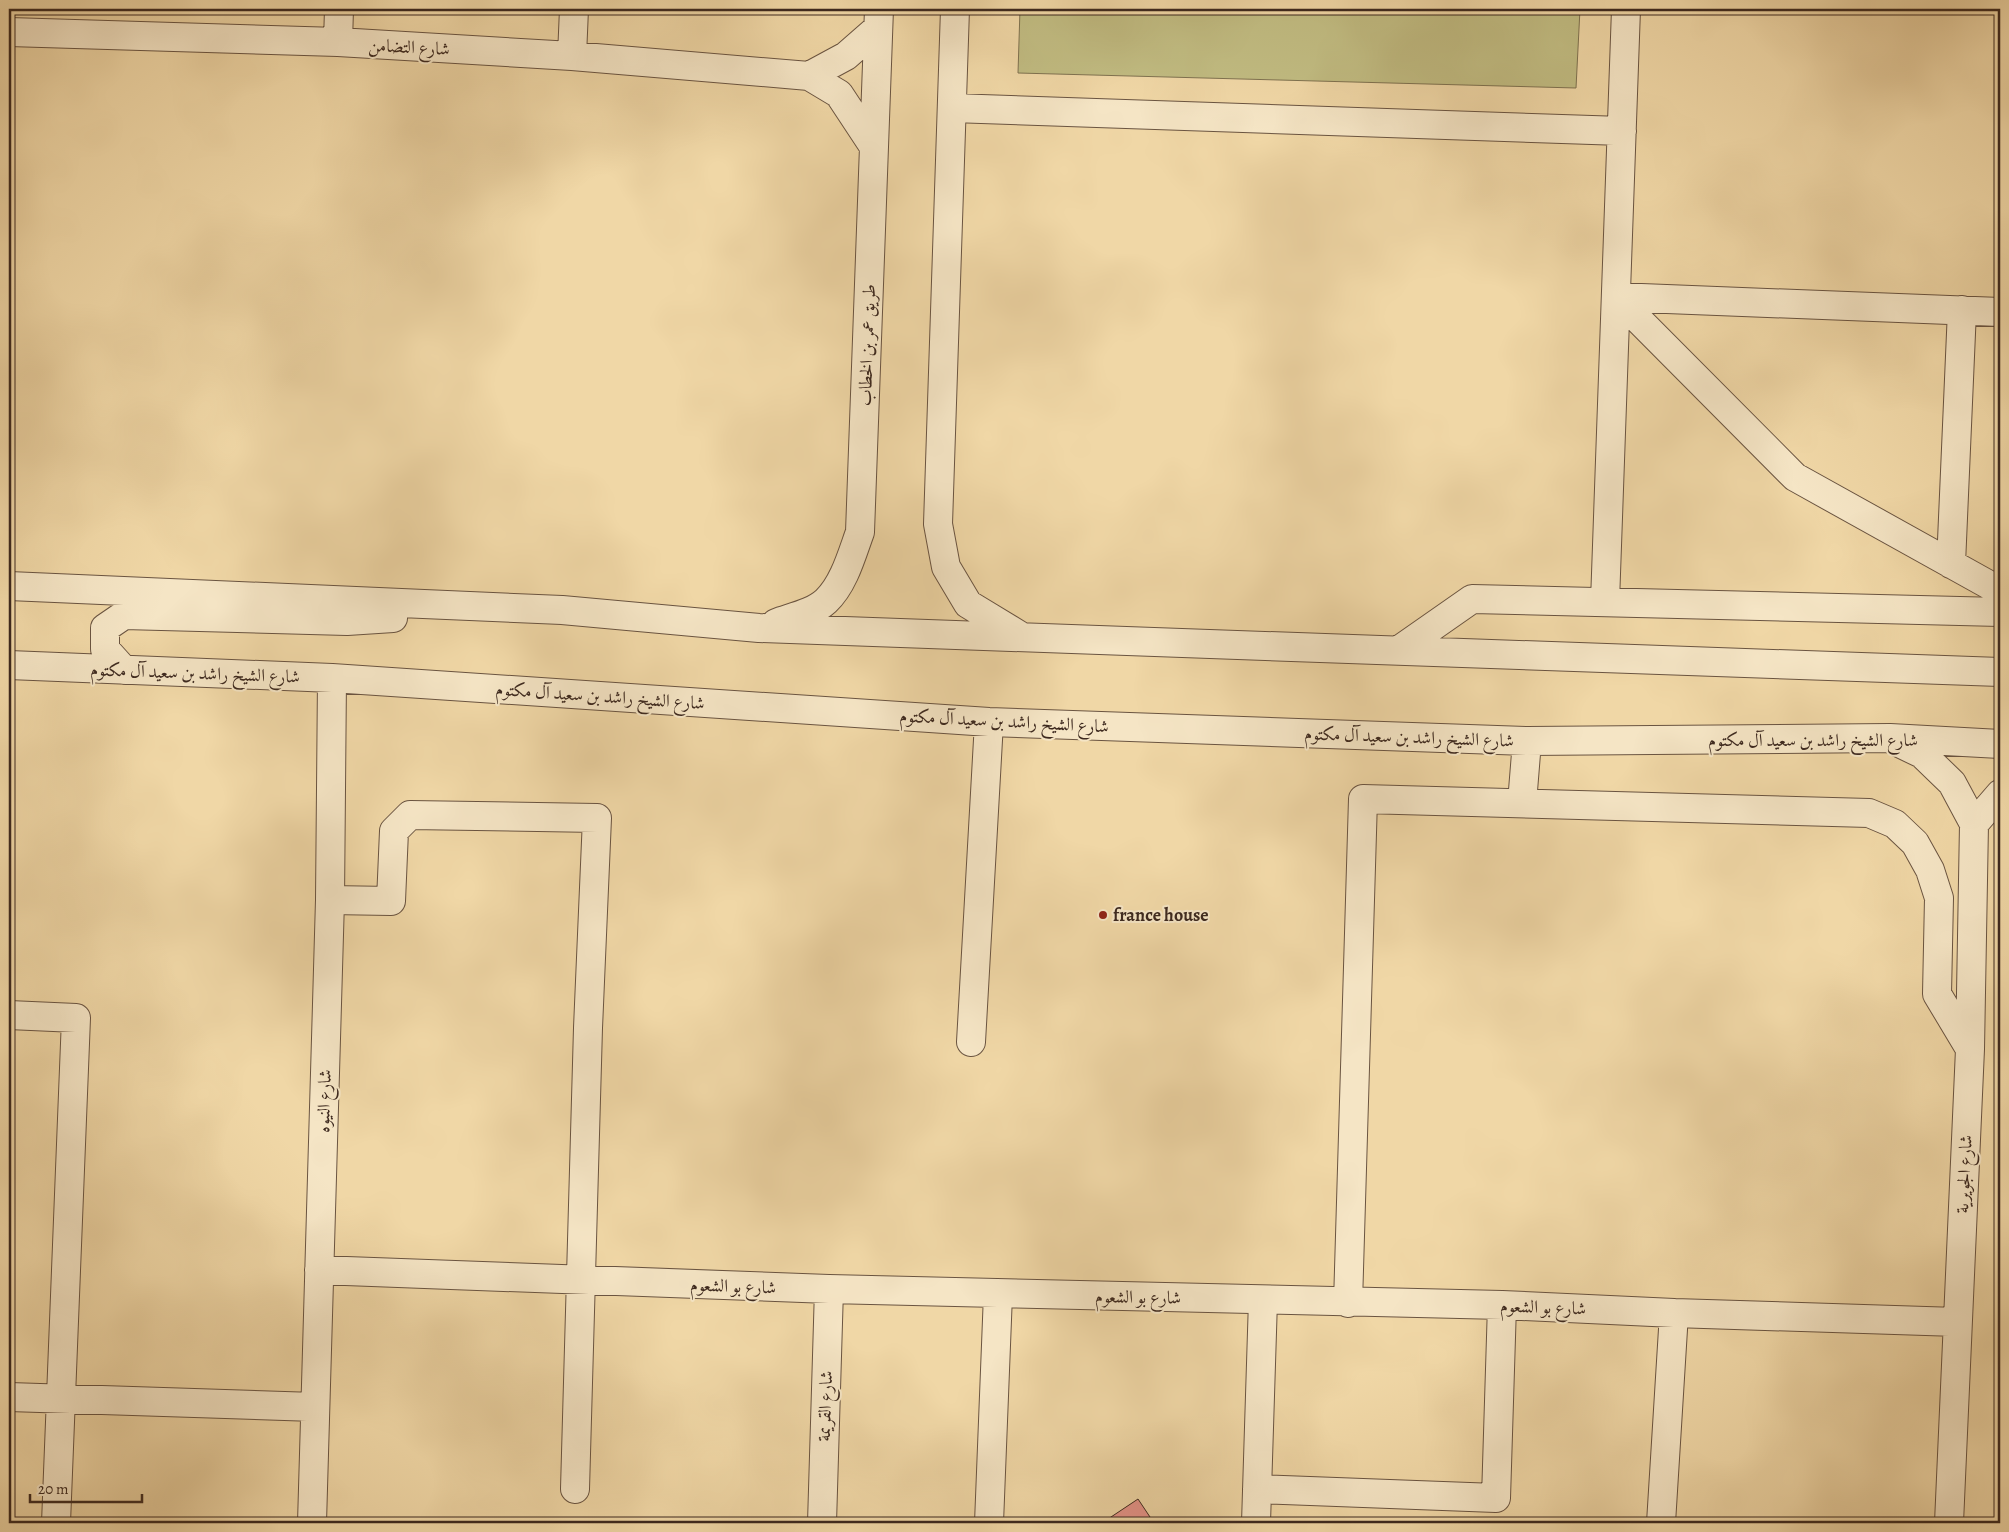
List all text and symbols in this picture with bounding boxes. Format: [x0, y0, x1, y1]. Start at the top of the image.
street label: شارع التضامن [368, 33, 450, 64]
street label: طريق عمر بن الخطاب [853, 284, 881, 406]
street label: شارع الشيخ راشد بن سعيد آل مكتوم [90, 657, 300, 693]
street label: شارع الشيخ راشد بن سعيد آل مكتوم [494, 677, 705, 719]
street label: شارع الشيخ راشد بن سعيد آل مكتوم [898, 704, 1109, 742]
street label: شارع الشيخ راشد بن سعيد آل مكتوم [1304, 721, 1514, 757]
street label: شارع الشيخ راشد بن سعيد آل مكتوم [1708, 728, 1918, 756]
place label: france house [1113, 903, 1209, 927]
marker: france house [1097, 909, 1109, 921]
street label: شارع النيوه [311, 1069, 340, 1133]
street label: شارع الجويرية [1950, 1134, 1981, 1214]
street label: شارع بو الشعوم [689, 1273, 777, 1303]
street label: شارع بو الشعوم [1095, 1284, 1181, 1314]
street label: شارع بو الشعوم [1499, 1294, 1587, 1324]
street label: شارع القريمة [812, 1370, 841, 1442]
scale bar [30, 1472, 142, 1504]
text: 20 m [38, 1479, 69, 1499]

